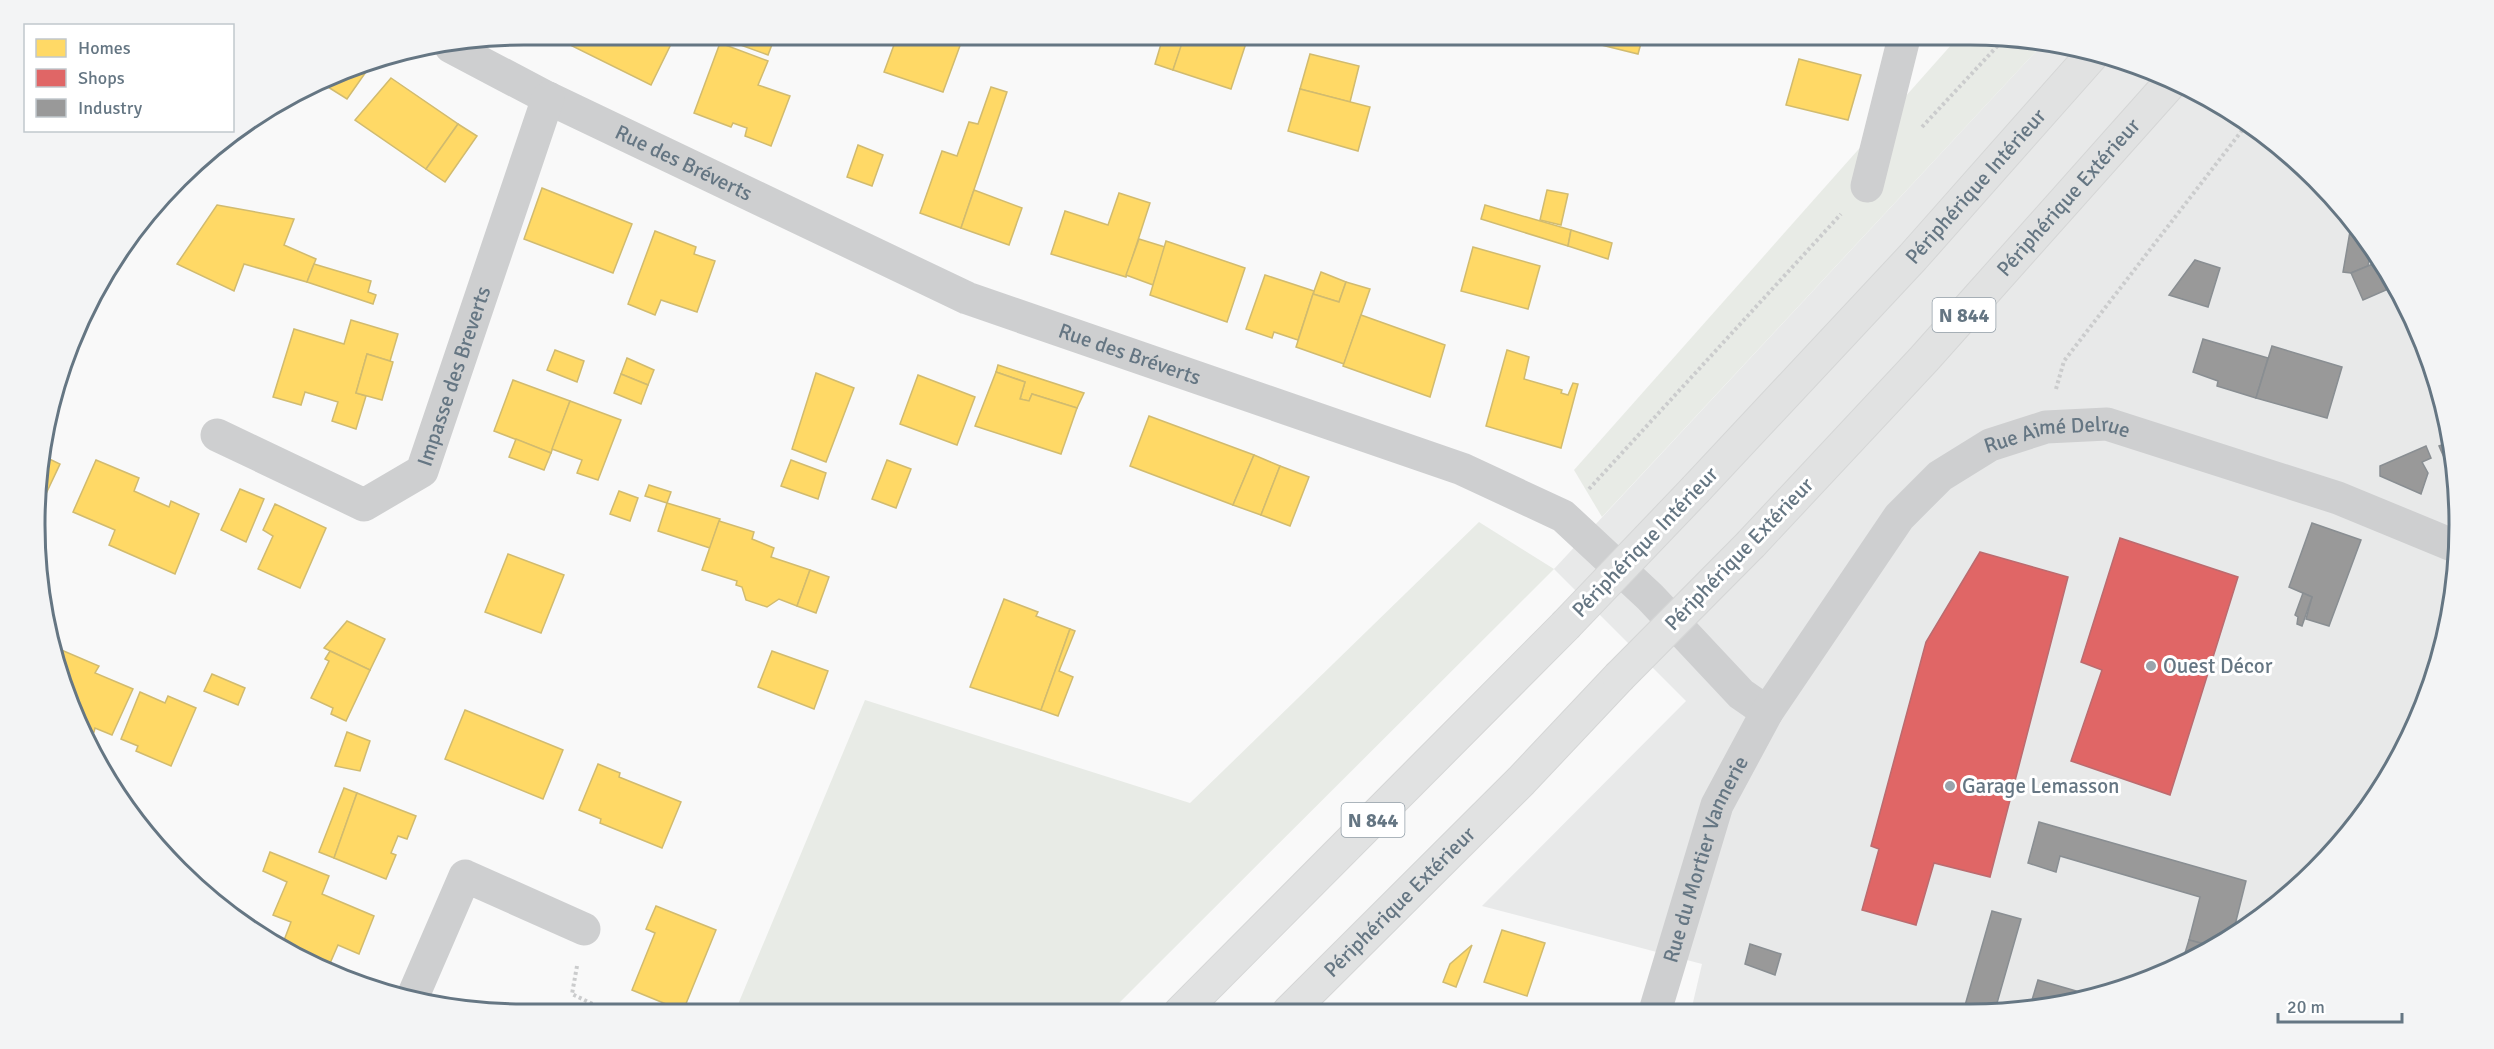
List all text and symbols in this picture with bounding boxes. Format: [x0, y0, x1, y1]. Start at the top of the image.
legend [24, 24, 234, 132]
text: Homes [78, 37, 131, 59]
text: Shops [78, 67, 125, 89]
text: Industry [78, 97, 143, 119]
street label: Périphérique Intérieur [1900, 103, 2051, 270]
street label: Périphérique Extérieur [1991, 113, 2146, 282]
street label: Rue des Bréverts [611, 119, 756, 207]
street label: Impasse des Breverts [412, 283, 496, 470]
road number: N 844 [1932, 298, 1996, 332]
street label: Rue des Bréverts [1055, 318, 1204, 391]
street label: Rue Aimé Delrue [1981, 411, 2134, 459]
street label: Périphérique Intérieur [1567, 461, 1724, 623]
street label: Périphérique Extérieur [1659, 472, 1819, 636]
place label: Ouest Décor [2163, 653, 2273, 679]
marker: Ouest Décor [2144, 659, 2158, 673]
street label: Rue du Mortier Vannerie [1657, 751, 1754, 966]
place label: Garage Lemasson [1962, 773, 2120, 799]
marker: Garage Lemasson [1943, 779, 1957, 793]
road number: N 844 [1342, 803, 1404, 837]
street label: Périphérique Extérieur [1318, 821, 1481, 983]
scale bar [2278, 986, 2402, 1024]
text: 20 m [2287, 996, 2325, 1018]

